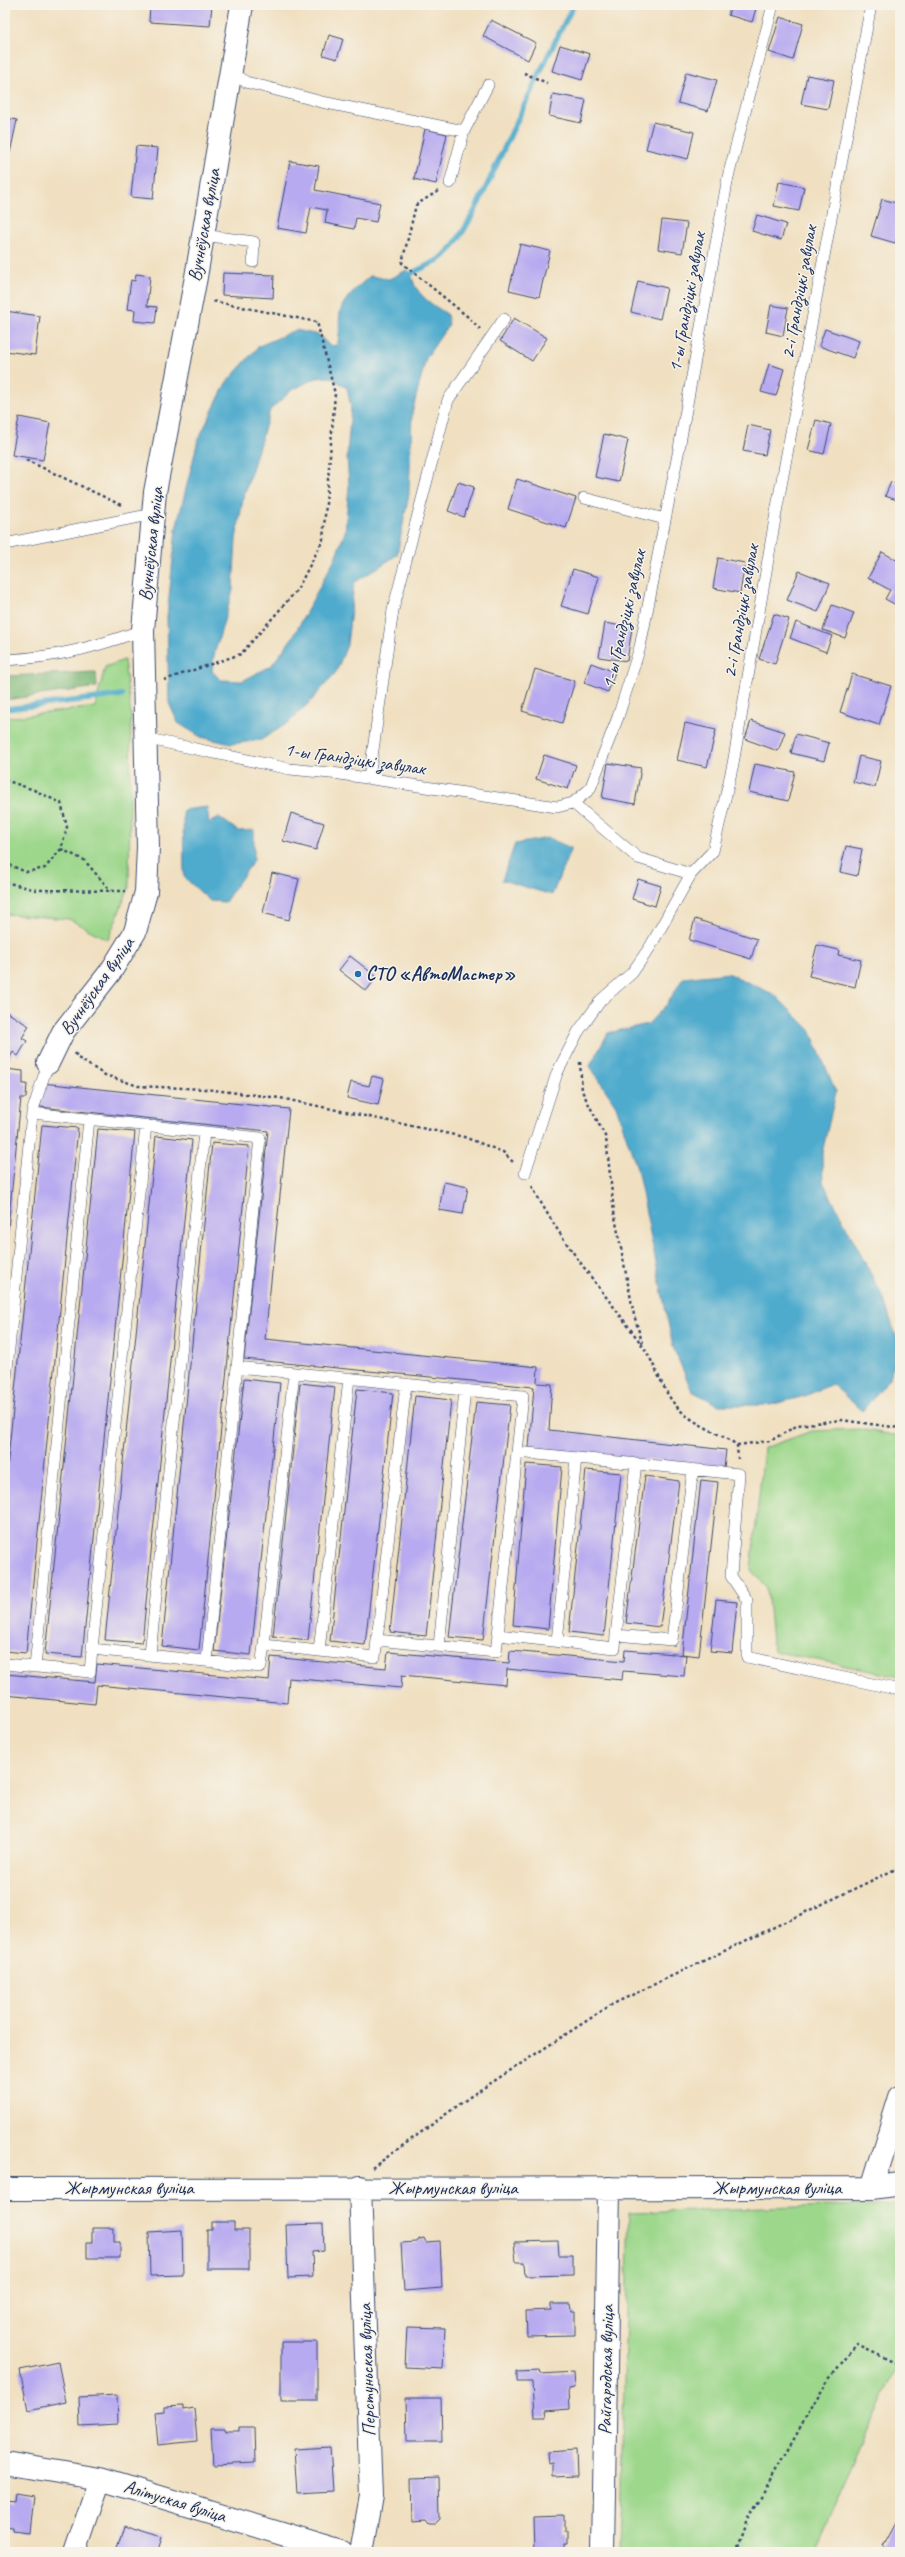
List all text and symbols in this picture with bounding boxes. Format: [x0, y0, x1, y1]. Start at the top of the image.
street label: Вучнёўская вуліца [182, 165, 226, 283]
street label: 2-і Грандзіцкі завулак [775, 221, 823, 361]
street label: 1-ы Грандзіцкі завулак [663, 228, 711, 374]
street label: Вучнёўская вуліца [133, 484, 169, 602]
street label: 2-і Грандзіцкі завулак [717, 540, 765, 680]
street label: 1-ы Грандзіцкі завулак [596, 545, 652, 691]
street label: 1-ы Грандзіцкі завулак [283, 737, 429, 781]
street label: Вучнёўская вуліца [54, 931, 141, 1040]
place label: СТО «АвтоМастер» [366, 962, 516, 986]
marker: СТО «АвтоМастер» [353, 969, 363, 979]
street label: Жырмунская вуліца [64, 2176, 195, 2200]
street label: Жырмунская вуліца [388, 2176, 519, 2200]
street label: Жырмунская вуліца [712, 2176, 843, 2200]
street label: Перстуньская вуліца [353, 2302, 381, 2437]
street label: Райгародская вуліца [593, 2303, 619, 2435]
street label: Алітуская вуліца [121, 2474, 231, 2528]

